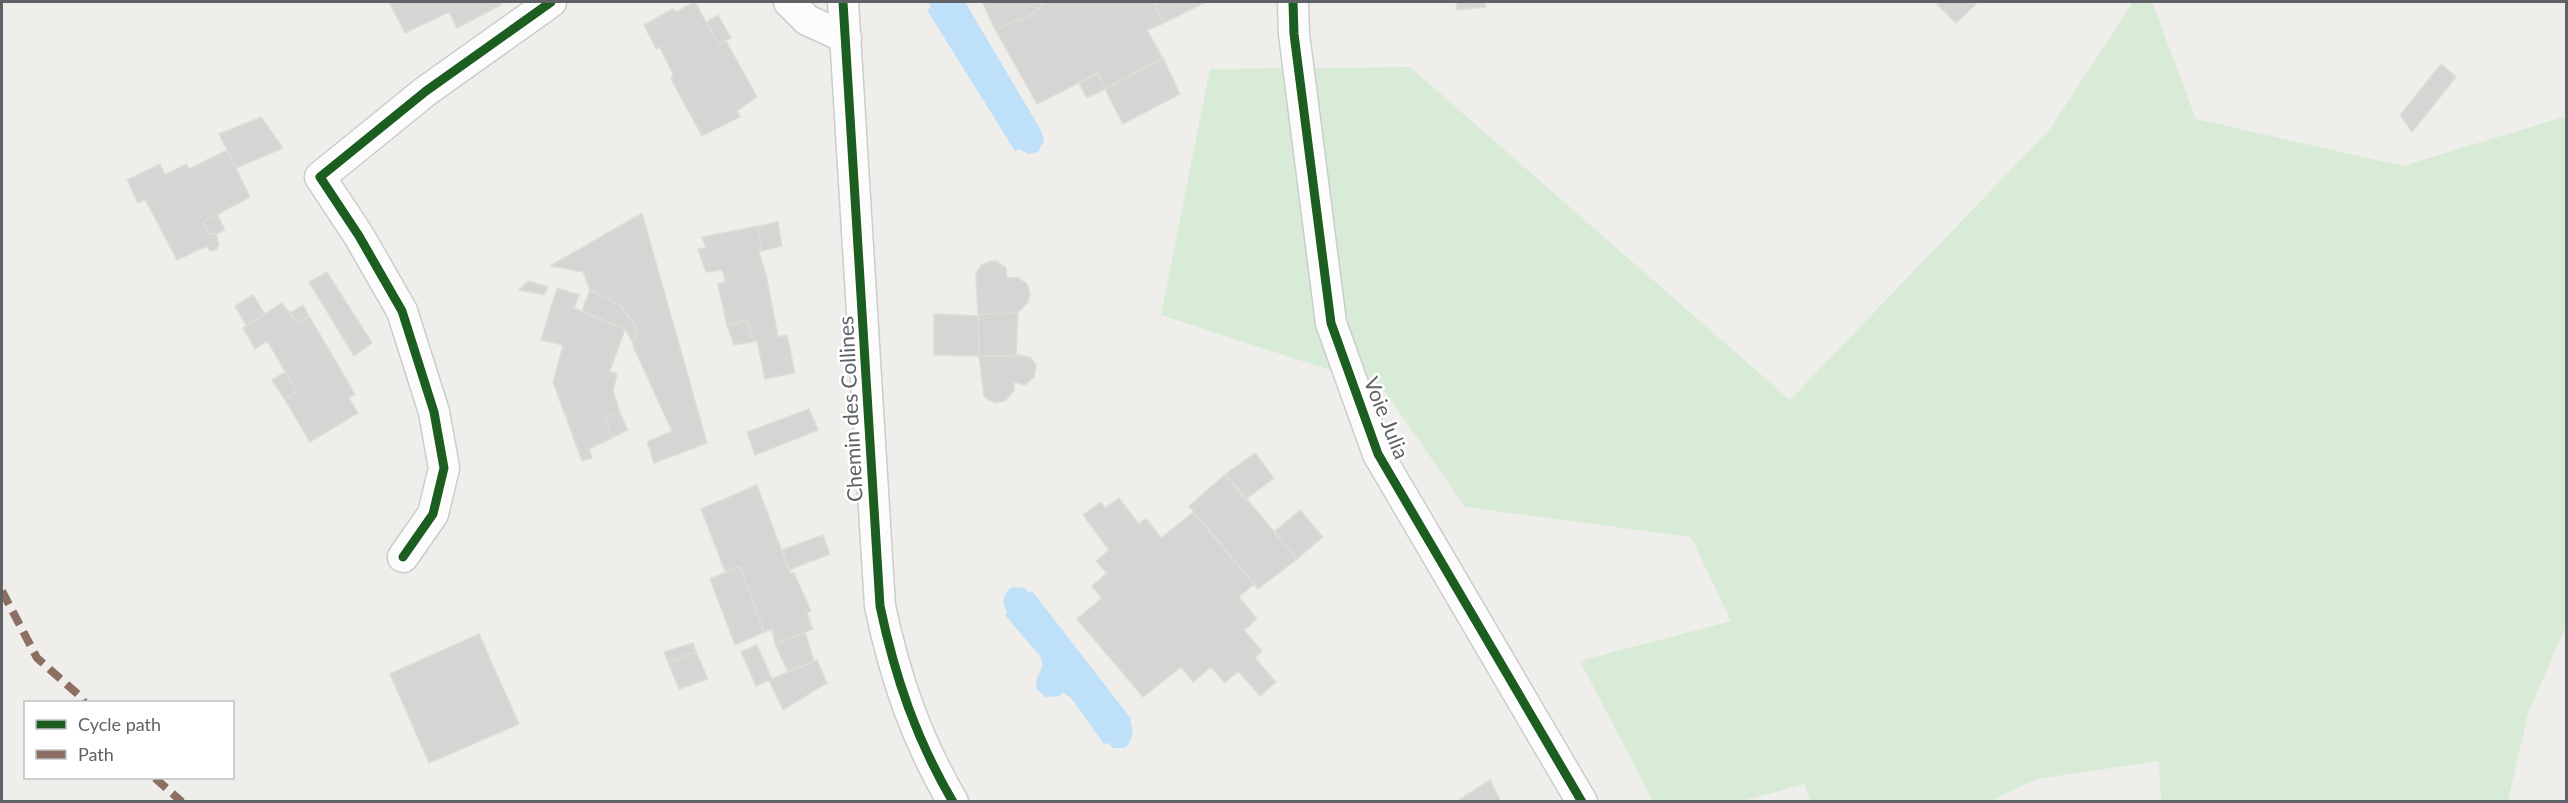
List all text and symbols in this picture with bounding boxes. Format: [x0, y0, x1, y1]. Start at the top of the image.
street label: Chemin des Collines [832, 315, 867, 503]
street label: Voie Julia [1360, 373, 1415, 462]
legend [24, 701, 234, 779]
text: Cycle path [78, 713, 161, 735]
text: Path [78, 743, 114, 765]

